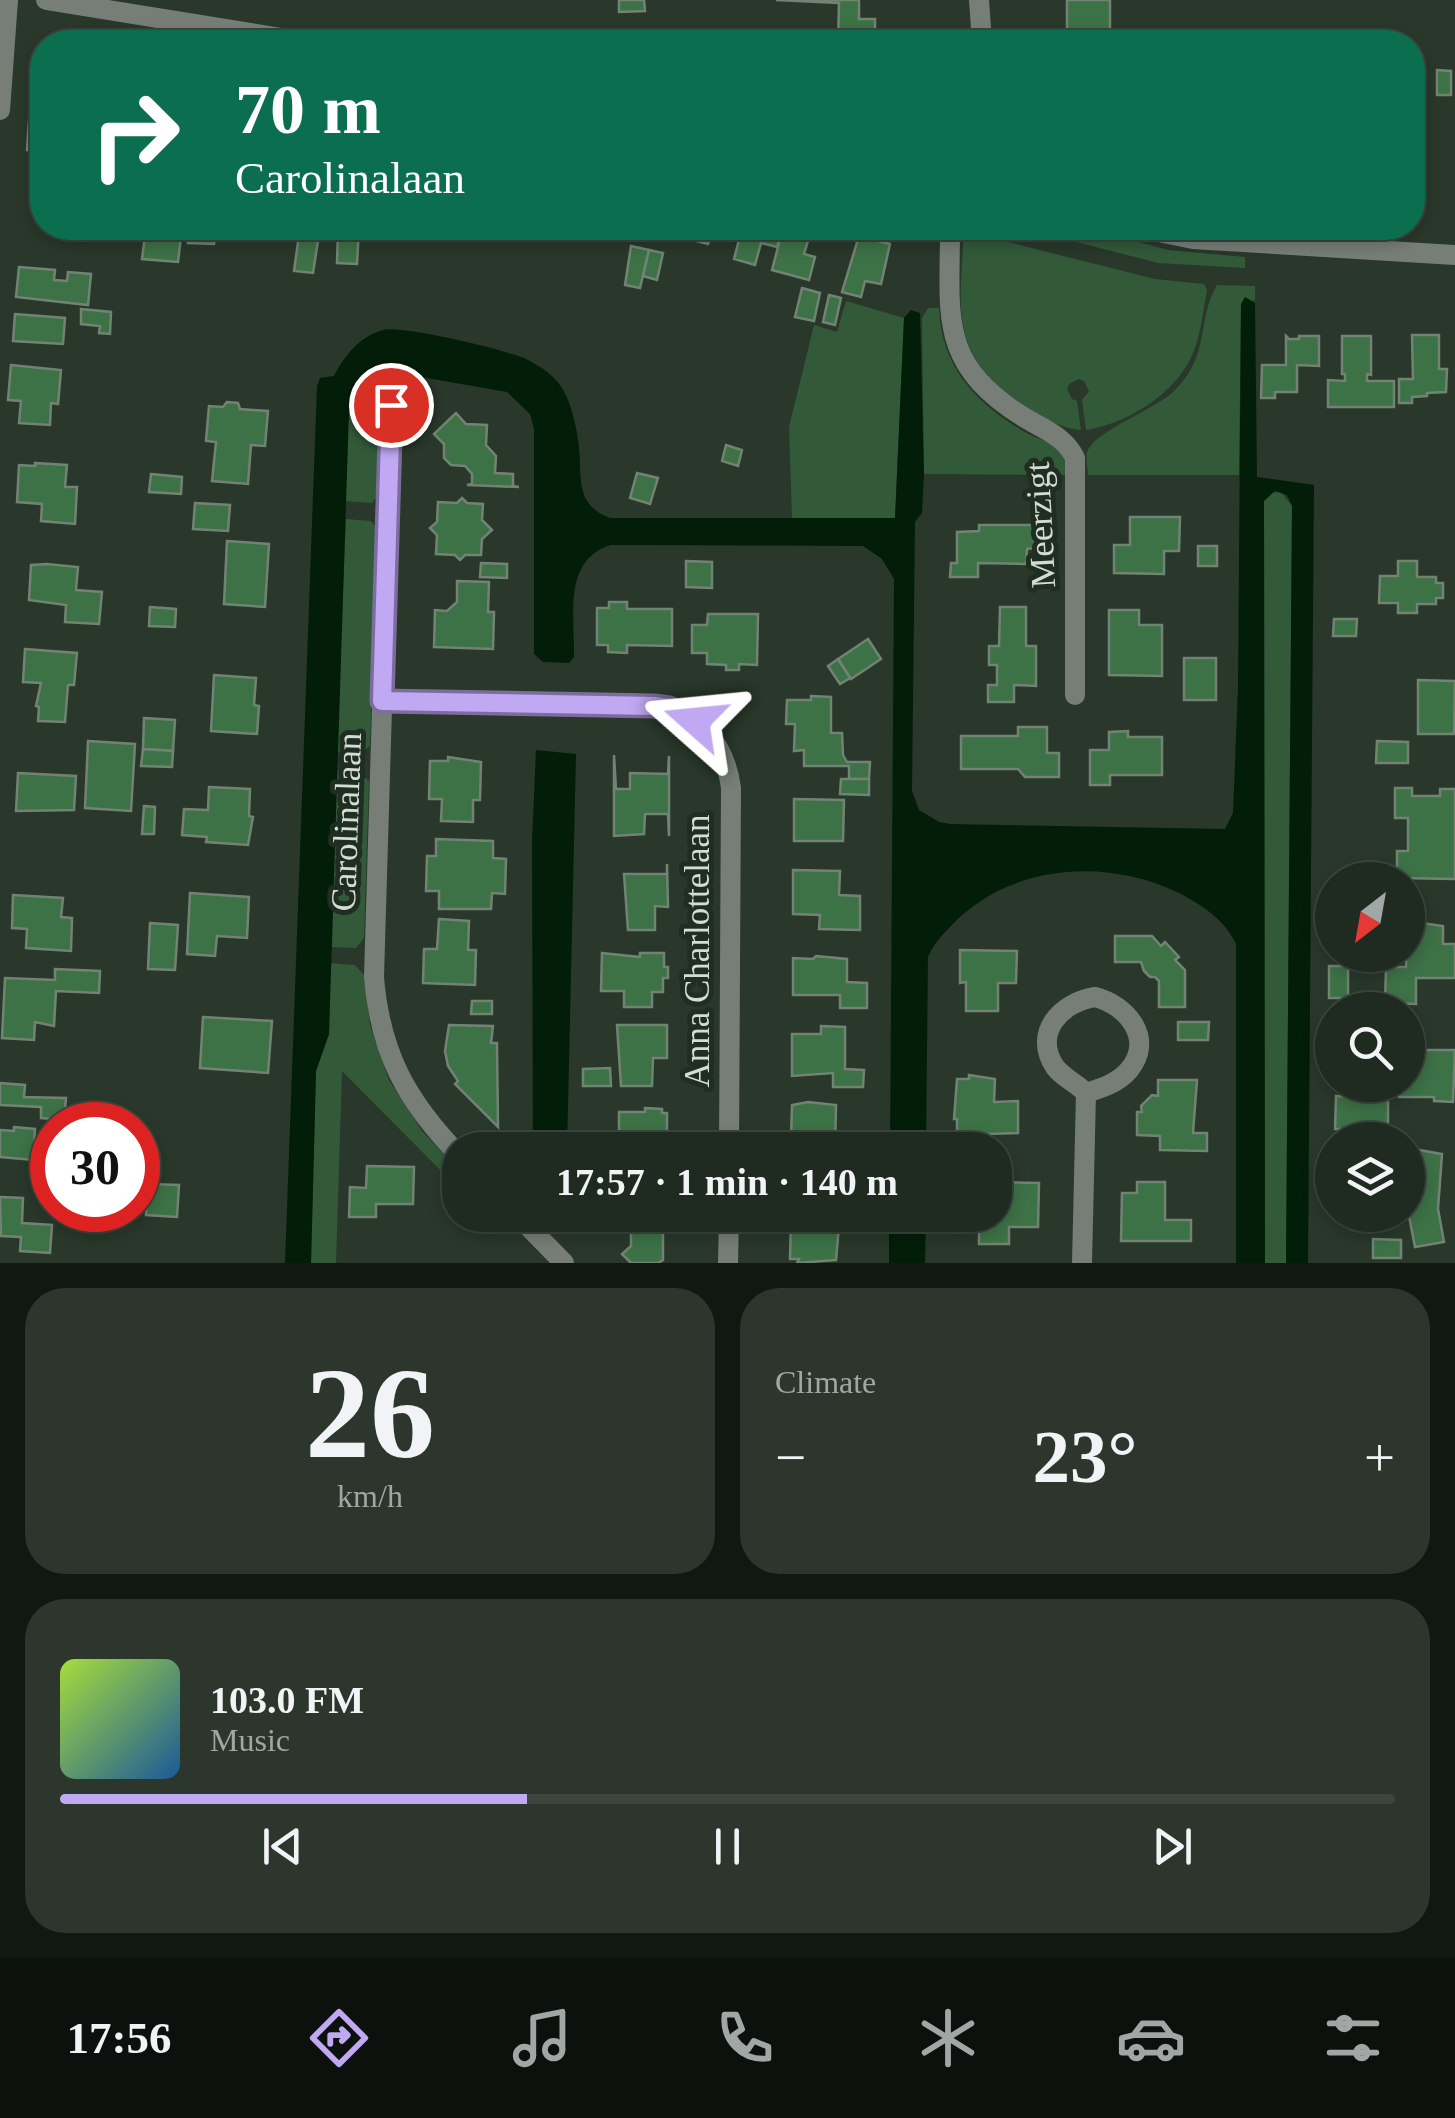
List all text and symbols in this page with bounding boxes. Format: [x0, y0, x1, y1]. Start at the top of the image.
icon: right [70, 70, 200, 200]
text: 70 m [235, 71, 381, 148]
text: Carolinalaan [235, 153, 465, 203]
pin [349, 363, 434, 448]
icon: arrive [364, 378, 419, 433]
street label: Meerzigt [1018, 461, 1063, 589]
position arrow [643, 669, 747, 773]
street label: Carolinalaan [324, 732, 369, 912]
street label: Anna Charlottelaan [678, 814, 717, 1088]
north arrow [1315, 862, 1425, 972]
map controls [1315, 862, 1425, 1232]
button: search [1315, 992, 1425, 1102]
speed limit sign: 30 [30, 1102, 160, 1232]
button: layers [1315, 1122, 1425, 1232]
text: 17:57 · 1 min · 140 m [556, 1161, 898, 1203]
text: 26 [305, 1341, 435, 1485]
text: Climate [775, 1364, 876, 1400]
text: 23° [1033, 1415, 1138, 1498]
text: − [775, 1427, 806, 1488]
text: + [1364, 1427, 1395, 1488]
text: km/h [337, 1478, 403, 1514]
text: 103.0 FM [210, 1679, 364, 1721]
text: Music [210, 1722, 290, 1758]
icon: previous [255, 1819, 310, 1874]
icon: pause [700, 1819, 755, 1874]
icon: next [1145, 1819, 1200, 1874]
icon: directions [304, 2003, 374, 2073]
icon: music [507, 2003, 577, 2073]
icon: phone [710, 2003, 780, 2073]
icon: climate [913, 2003, 983, 2073]
icon: car [1116, 2003, 1186, 2073]
icon: filters [1318, 2003, 1388, 2073]
text: 17:56 [66, 2013, 171, 2063]

